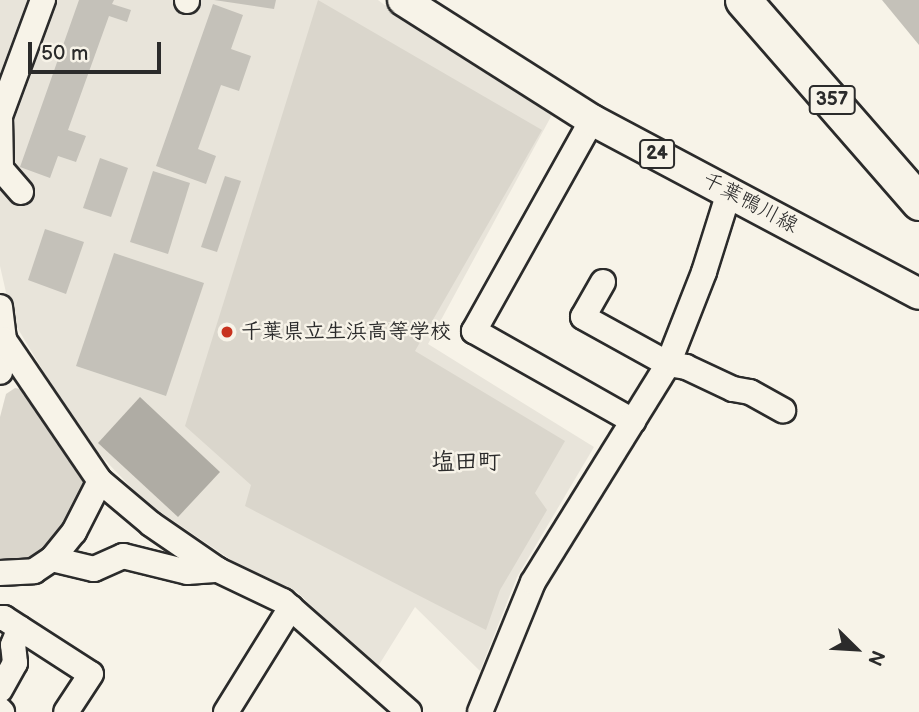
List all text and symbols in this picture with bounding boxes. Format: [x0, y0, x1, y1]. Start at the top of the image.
scale bar [32, 28, 164, 72]
text: 50 m [41, 41, 88, 66]
road number: 357 [808, 85, 856, 116]
road number: 24 [638, 138, 676, 170]
street label: 千葉鴨川線 [698, 167, 802, 239]
place label: 千葉県立生浜高等学校 [241, 319, 451, 345]
marker: 千葉県立生浜高等学校 [219, 324, 235, 340]
district label: 塩田町 [432, 448, 500, 476]
north arrow [821, 614, 891, 684]
text: N [862, 647, 889, 669]

